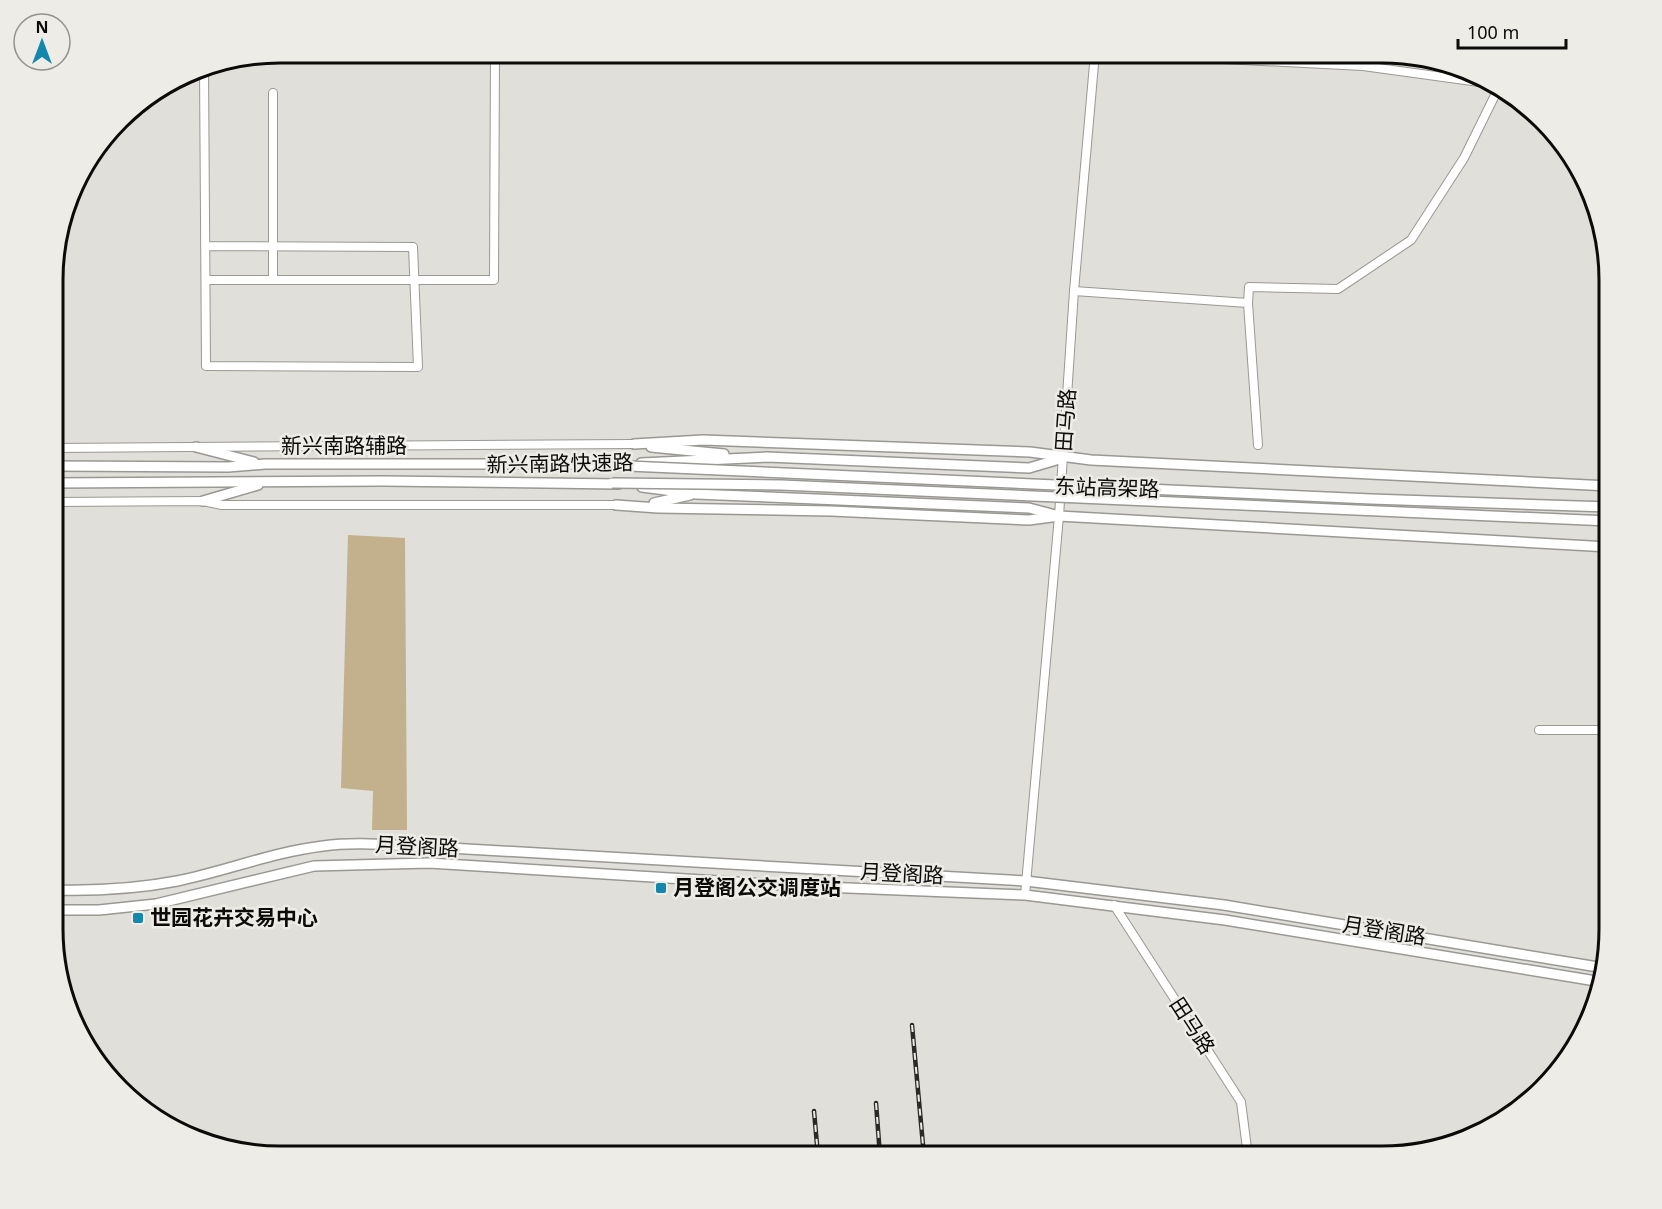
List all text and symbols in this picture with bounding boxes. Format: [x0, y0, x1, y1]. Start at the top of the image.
north arrow [12, 12, 72, 72]
scale bar [1458, 12, 1566, 50]
text: N [35, 16, 49, 38]
text: 100 m [1467, 20, 1519, 44]
street label: 田马路 [1049, 388, 1081, 452]
street label: 新兴南路辅路 [281, 431, 407, 459]
street label: 新兴南路快速路 [486, 448, 634, 478]
street label: 东站高架路 [1054, 471, 1160, 503]
street label: 月登阁路 [374, 830, 460, 862]
street label: 月登阁路 [859, 857, 945, 889]
place label: 月登阁公交调度站 [673, 873, 841, 901]
marker: 月登阁公交调度站 [654, 881, 668, 895]
place label: 世园花卉交易中心 [150, 903, 318, 931]
street label: 月登阁路 [1340, 910, 1428, 950]
marker: 世园花卉交易中心 [131, 911, 145, 925]
street label: 田马路 [1164, 991, 1222, 1059]

